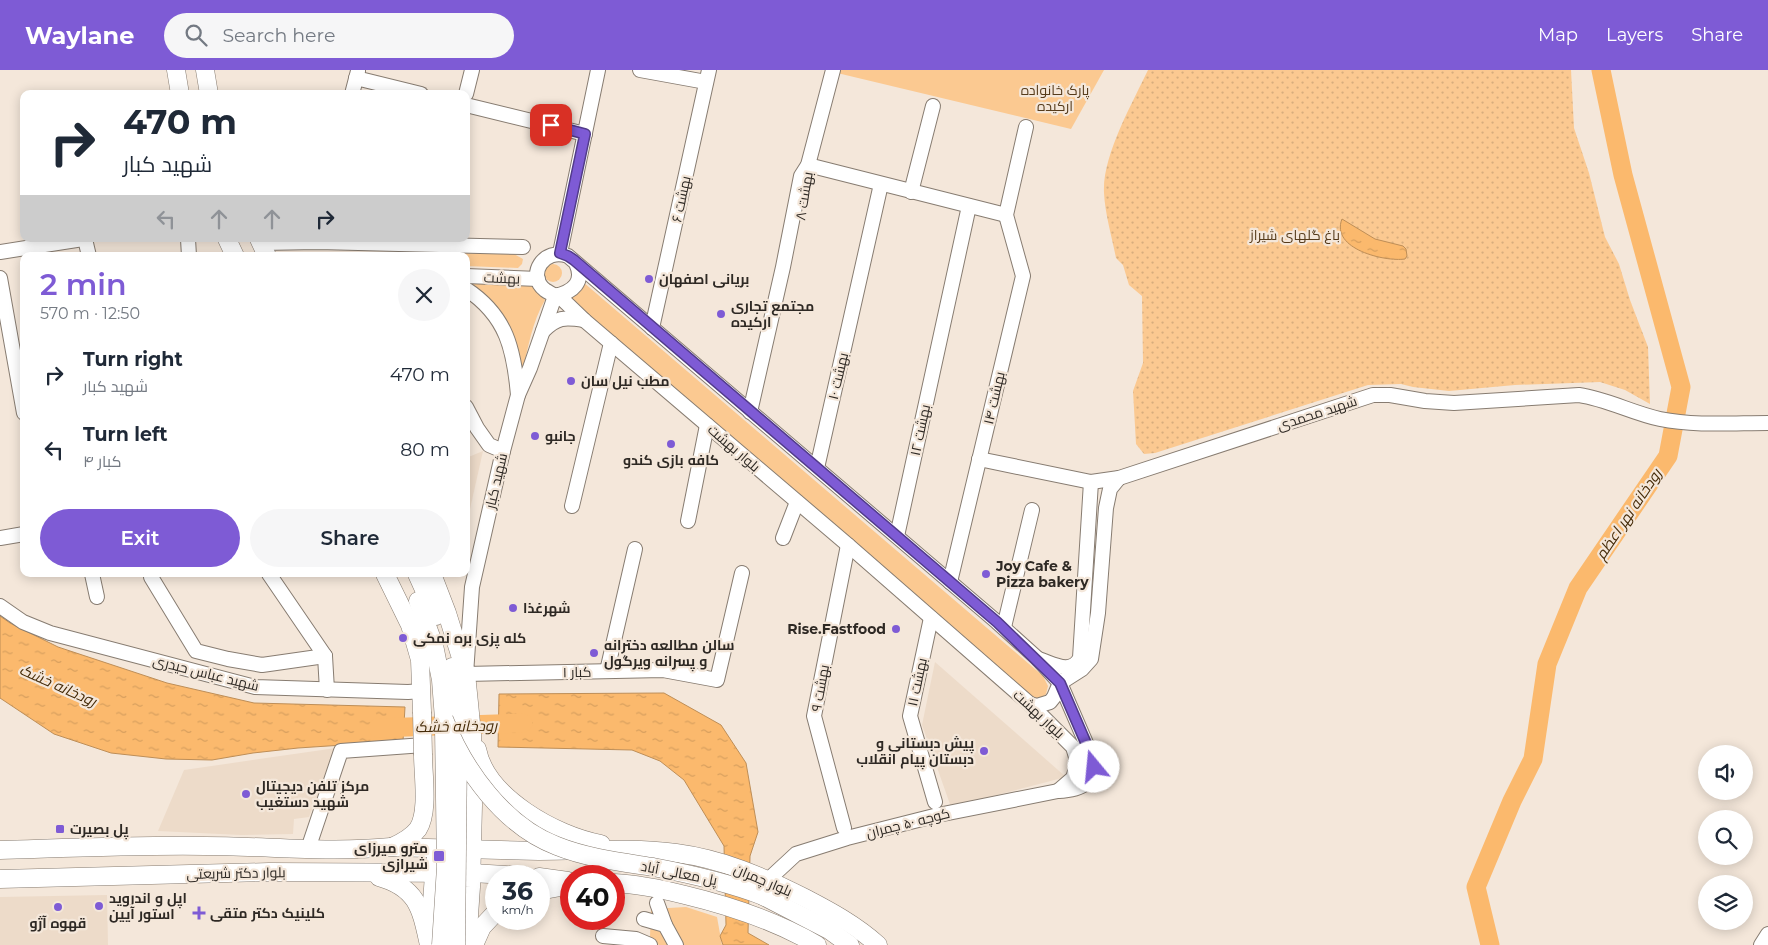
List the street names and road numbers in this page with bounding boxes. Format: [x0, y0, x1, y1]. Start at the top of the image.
street label: ۸ بهشت [791, 170, 817, 222]
street label: ۶ بهشت [667, 174, 695, 224]
street label: بهشت [483, 268, 521, 288]
street label: ۱۰ بهشت [824, 351, 852, 401]
street label: ۱۴ بهشت [979, 370, 1009, 426]
street label: شهید محمدی [1275, 392, 1359, 434]
street label: ۱۲ بهشت [906, 403, 934, 457]
street label: بلوار بهشت [704, 420, 764, 476]
street label: شهید کبار [481, 451, 511, 512]
street label: شهید عباس حیدری [151, 651, 261, 695]
street label: ۱۱ بهشت [903, 656, 931, 708]
street label: ۱ کبار [563, 663, 591, 681]
street label: ۹ بهشت [807, 663, 833, 713]
street label: بلوار بهشت [1010, 686, 1068, 742]
street label: کوچه ۵۰ چمران [864, 804, 952, 843]
street label: پل معالی آباد [639, 857, 719, 890]
street label: بلوار چمران [731, 860, 795, 901]
street label: بلوار دکتر شریعتی [186, 863, 286, 883]

